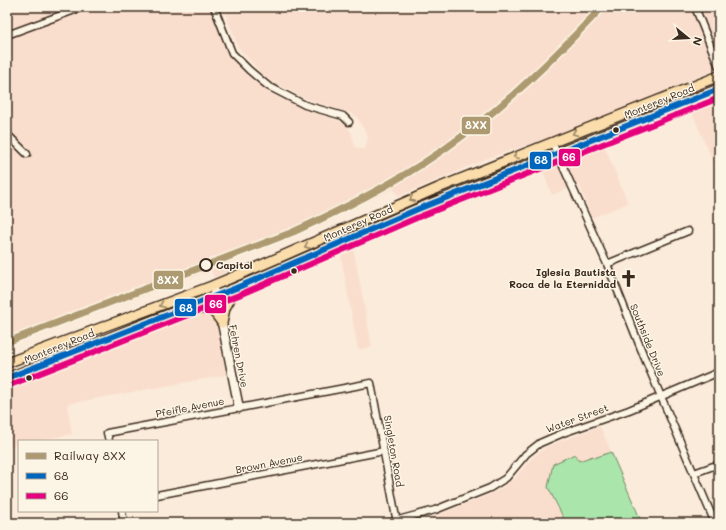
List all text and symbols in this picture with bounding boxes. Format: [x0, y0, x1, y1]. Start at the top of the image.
north arrow [668, 18, 708, 58]
text: N [690, 35, 706, 48]
street label: Monterey Road [622, 81, 696, 121]
line badge: 8XX [461, 116, 491, 135]
text: 8XX [465, 117, 487, 132]
unlabelled marker [611, 125, 621, 135]
one-way arrow [572, 128, 580, 136]
line badge: 66 [558, 148, 581, 167]
text: 66 [562, 149, 576, 164]
line badge: 68 [529, 151, 552, 170]
one-way arrow [513, 152, 520, 160]
text: 68 [534, 152, 548, 167]
one-way arrow [409, 194, 416, 202]
street label: Monterey Road [321, 201, 395, 245]
one-way arrow [304, 241, 311, 249]
marker: Capitol [199, 258, 213, 272]
place label: Capitol [216, 258, 253, 272]
place label: Iglesia Bautista Roca de la Eternidad [509, 265, 617, 291]
unlabelled marker [289, 266, 299, 276]
church icon: Iglesia Bautista Roca de la Eternidad [619, 268, 639, 288]
line badge: 8XX [153, 270, 184, 290]
text: 8XX [157, 272, 179, 287]
line badge: 66 [204, 294, 227, 314]
text: 66 [209, 296, 223, 311]
line badge: 68 [174, 298, 197, 317]
text: 68 [179, 300, 193, 315]
one-way arrow [159, 301, 166, 309]
street label: Southside Drive [627, 302, 669, 378]
street label: Fehren Drive [226, 323, 252, 389]
street label: Monterey Road [22, 326, 96, 366]
unlabelled marker [24, 373, 34, 383]
street label: Pfeifle Avenue [154, 393, 226, 421]
street label: Water Street [544, 400, 610, 436]
street label: Singleton Road [381, 414, 407, 488]
legend [18, 440, 158, 512]
text: Railway 8XX [54, 447, 126, 463]
street label: Brown Avenue [234, 450, 304, 476]
text: 68 [54, 467, 69, 483]
text: 66 [54, 487, 69, 503]

